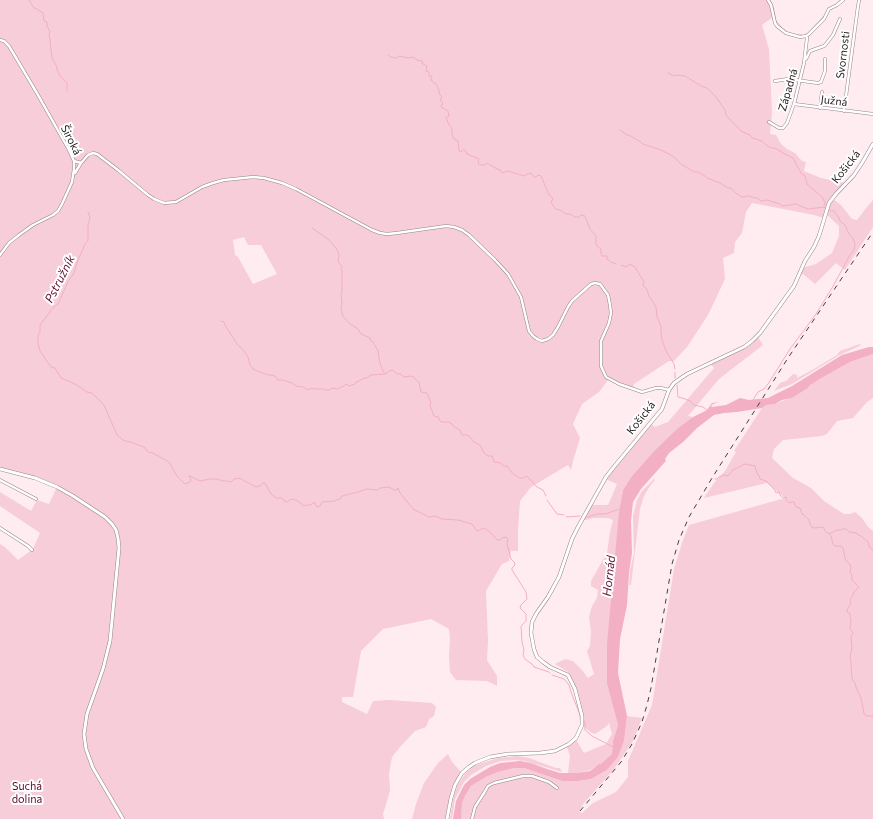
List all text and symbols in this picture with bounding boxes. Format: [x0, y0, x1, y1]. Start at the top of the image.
street label: Svornosti [834, 31, 852, 79]
street label: Západná [776, 67, 800, 113]
street label: Južná [820, 93, 848, 109]
street label: Široká [58, 123, 84, 157]
street label: Košická [829, 148, 863, 186]
water label: Pstružník [42, 253, 78, 305]
street label: Košická [624, 399, 658, 437]
water label: Hornád [600, 555, 618, 597]
park label: Suchá dolina [12, 779, 42, 805]

